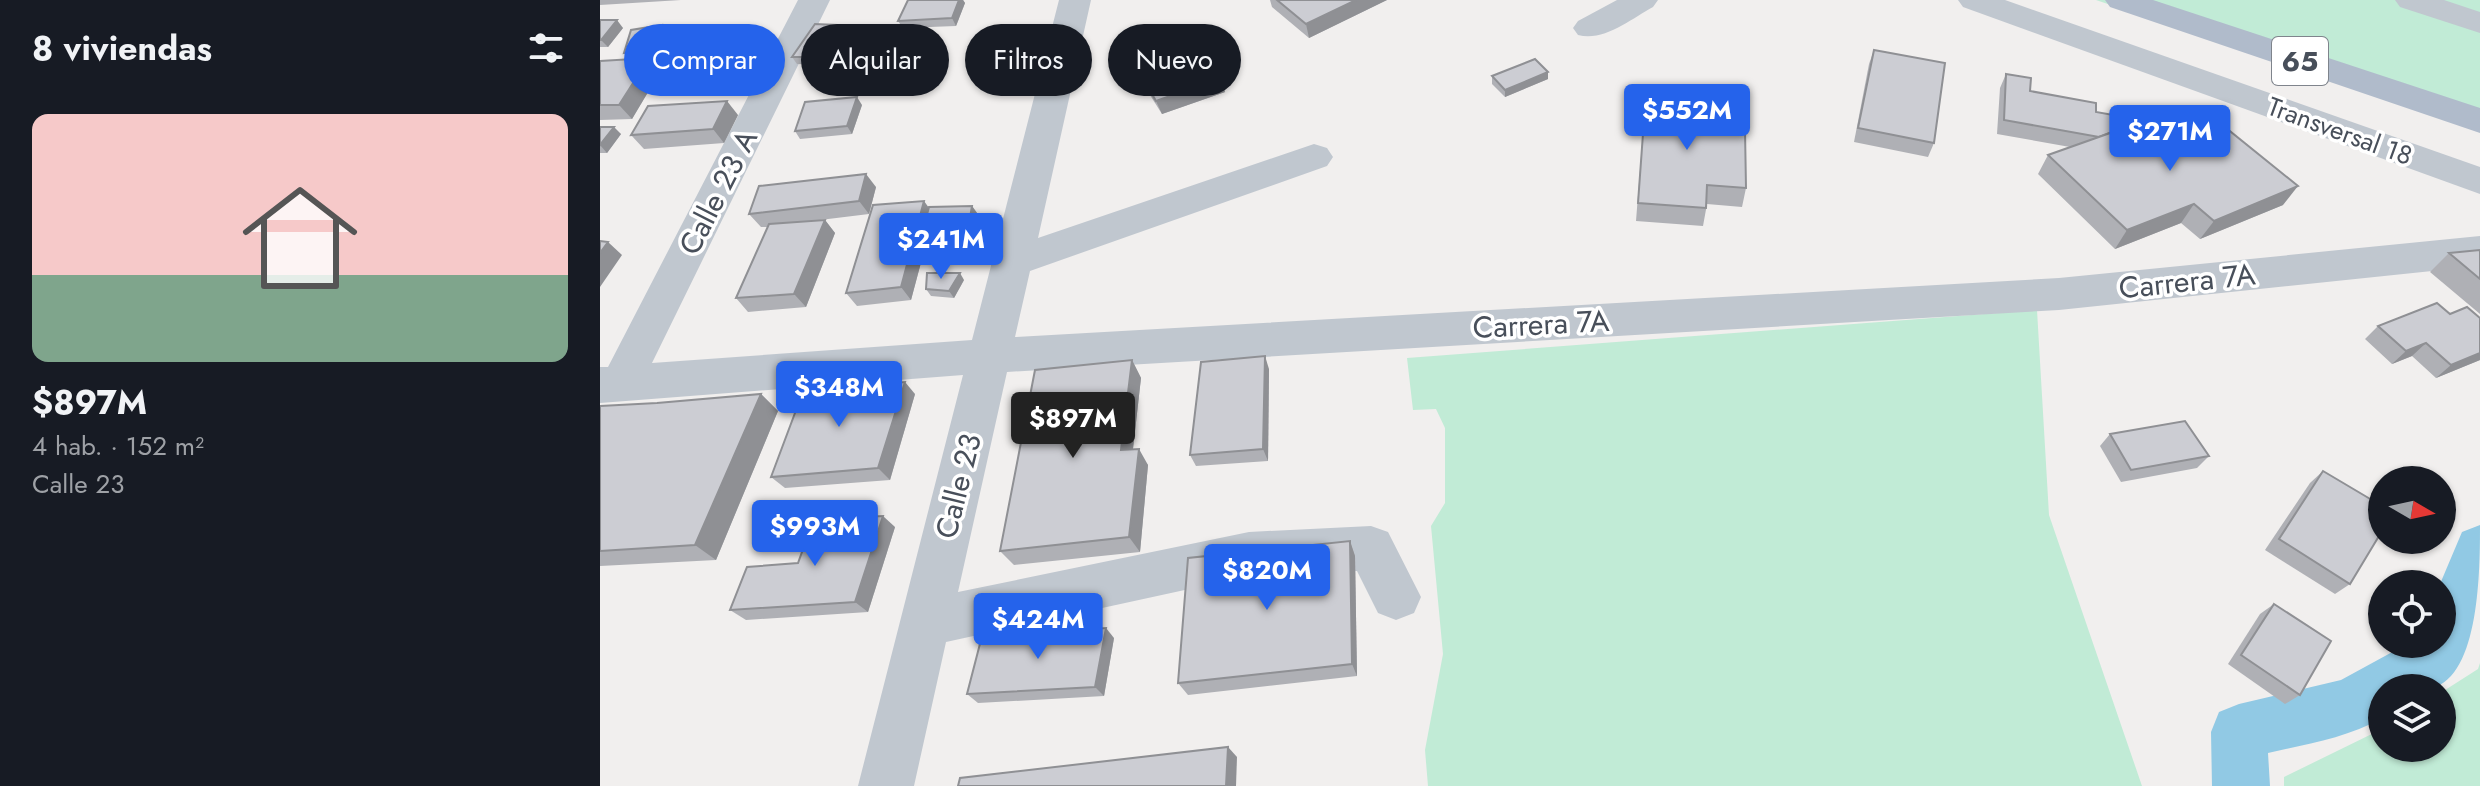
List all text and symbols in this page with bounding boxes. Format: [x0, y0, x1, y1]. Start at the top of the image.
text: 8 viviendas [32, 24, 212, 73]
chip: Comprar [624, 24, 785, 96]
chip: Alquilar [801, 24, 949, 96]
chip: Filtros [965, 24, 1092, 96]
chip: Nuevo [1108, 24, 1241, 96]
icon: filters [524, 26, 568, 70]
road number: 65 [2272, 37, 2328, 85]
pin: $552M [1631, 84, 1743, 152]
street label: Transversal 18 [2262, 87, 2418, 175]
text: $552M [1642, 91, 1732, 129]
pin: $271M [2114, 105, 2226, 173]
text: $271M [2127, 112, 2213, 150]
street label: Calle 23 A [668, 122, 768, 262]
icon: home [228, 166, 372, 310]
pin: $241M [885, 213, 997, 281]
text: $241M [897, 220, 985, 258]
street label: Carrera 7A [2117, 252, 2257, 310]
street label: Carrera 7A [1472, 299, 1611, 349]
pin: $348M [783, 361, 895, 429]
text: $348M [794, 368, 884, 406]
text: $897M [32, 378, 147, 427]
pin: $897M [1017, 392, 1129, 460]
text: $897M [1029, 399, 1117, 437]
text: 4 hab. · 152 m² [32, 427, 204, 465]
street label: Calle 23 [924, 429, 992, 543]
text: Calle 23 [32, 465, 124, 503]
north arrow [2368, 466, 2456, 554]
map controls [2368, 466, 2456, 762]
pin: $993M [759, 500, 871, 568]
text: $993M [770, 507, 860, 545]
pin: $820M [1211, 544, 1323, 612]
text: $820M [1222, 551, 1312, 589]
button: locate [2368, 570, 2456, 658]
pin: $424M [982, 593, 1094, 661]
text: $424M [992, 600, 1084, 638]
button: layers [2368, 674, 2456, 762]

